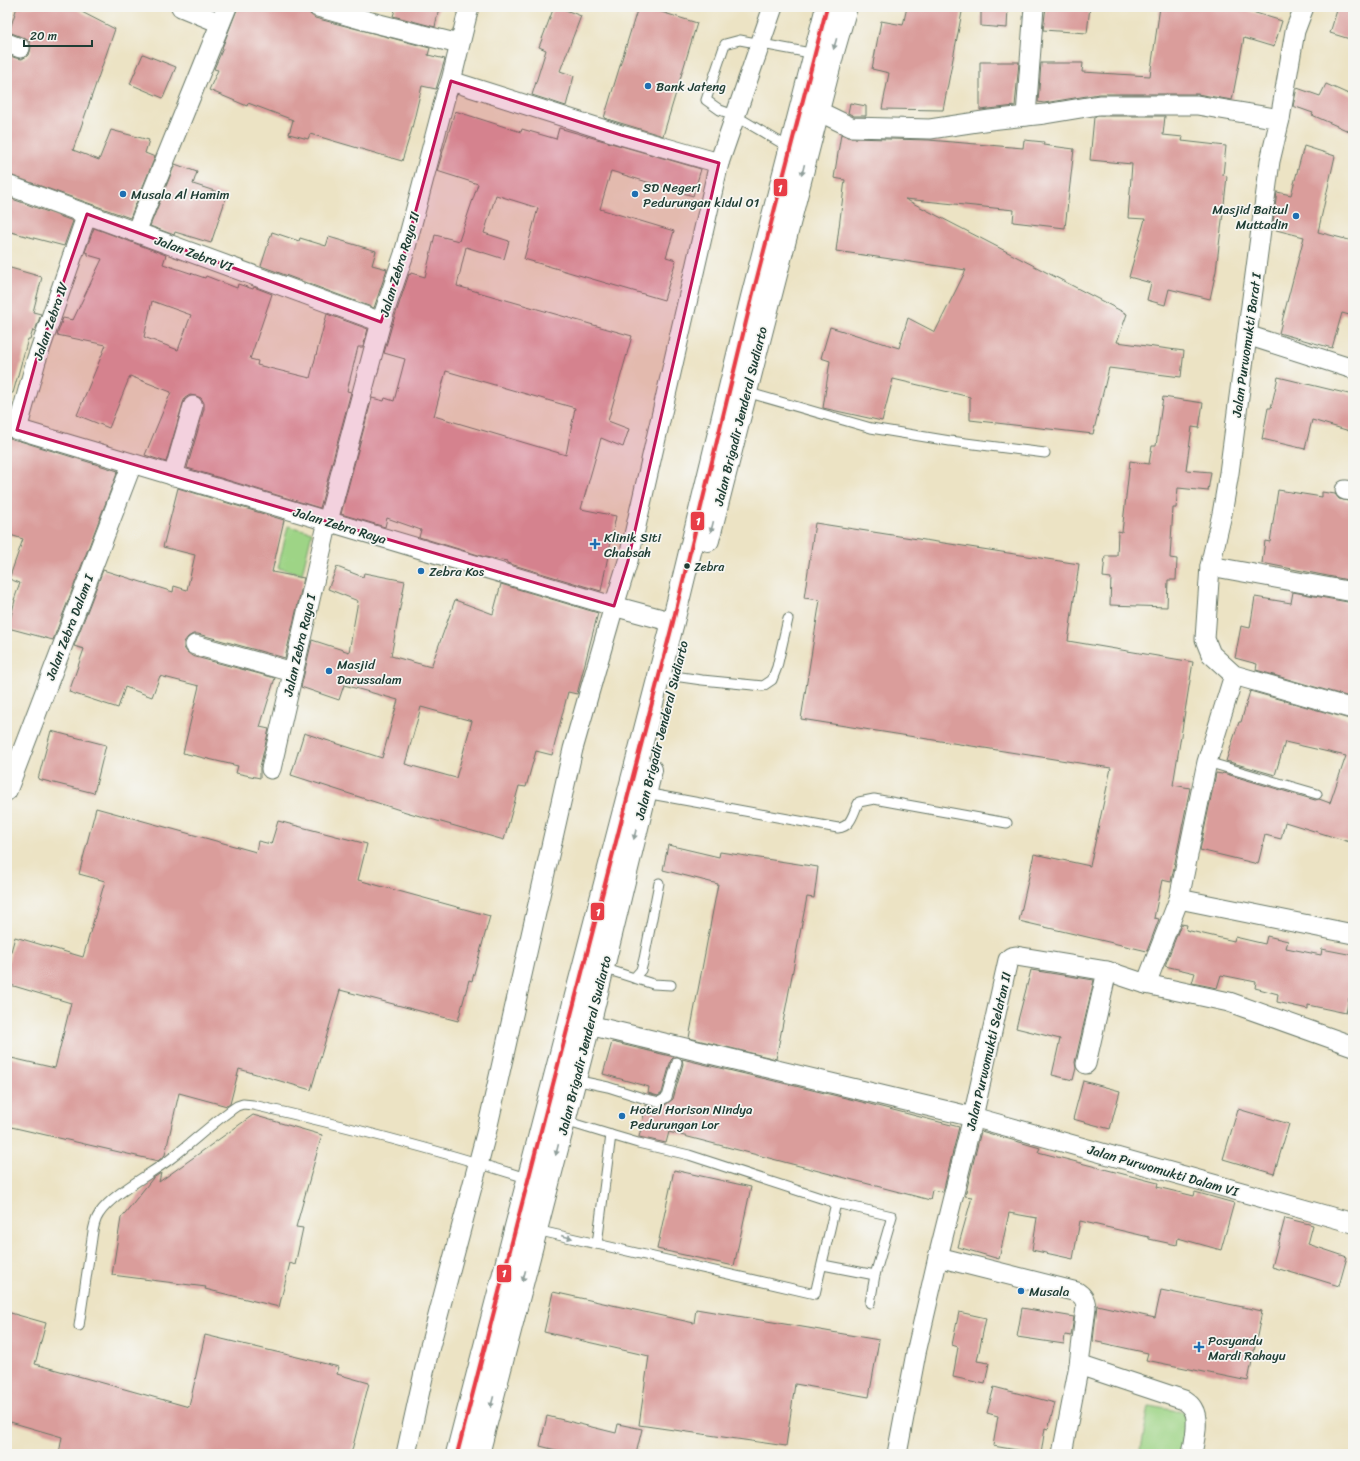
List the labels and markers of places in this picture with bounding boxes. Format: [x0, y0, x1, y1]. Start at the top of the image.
place label: Bank Jateng [656, 75, 726, 98]
marker: Bank Jateng [643, 81, 653, 91]
place label: SD Negeri Pedurungan kidul 01 [643, 176, 760, 214]
place label: Musala Al Hamim [131, 183, 230, 206]
marker: Musala Al Hamim [118, 189, 128, 199]
marker: SD Negeri Pedurungan kidul 01 [630, 189, 640, 199]
place label: Masjid Baitul Muttadin [1212, 198, 1288, 236]
marker: Masjid Baitul Muttadin [1291, 211, 1301, 221]
place label: Klinik Siti Chabsah [604, 526, 662, 564]
marker: Klinik Siti Chabsah [589, 538, 601, 550]
place label: Zebra [694, 556, 725, 578]
place label: Zebra Kos [429, 560, 485, 583]
marker: Zebra [682, 561, 692, 571]
marker: Zebra Kos [416, 566, 426, 576]
place label: Masjid Darussalam [337, 653, 402, 691]
marker: Masjid Darussalam [324, 666, 334, 676]
place label: Hotel Horison Nindya Pedurungan Lor [630, 1098, 753, 1136]
marker: Hotel Horison Nindya Pedurungan Lor [617, 1111, 627, 1121]
place label: Musala [1029, 1280, 1070, 1303]
marker: Musala [1016, 1286, 1026, 1296]
place label: Posyandu Mardi Rahayu [1208, 1329, 1286, 1367]
marker: Posyandu Mardi Rahayu [1193, 1341, 1205, 1353]

